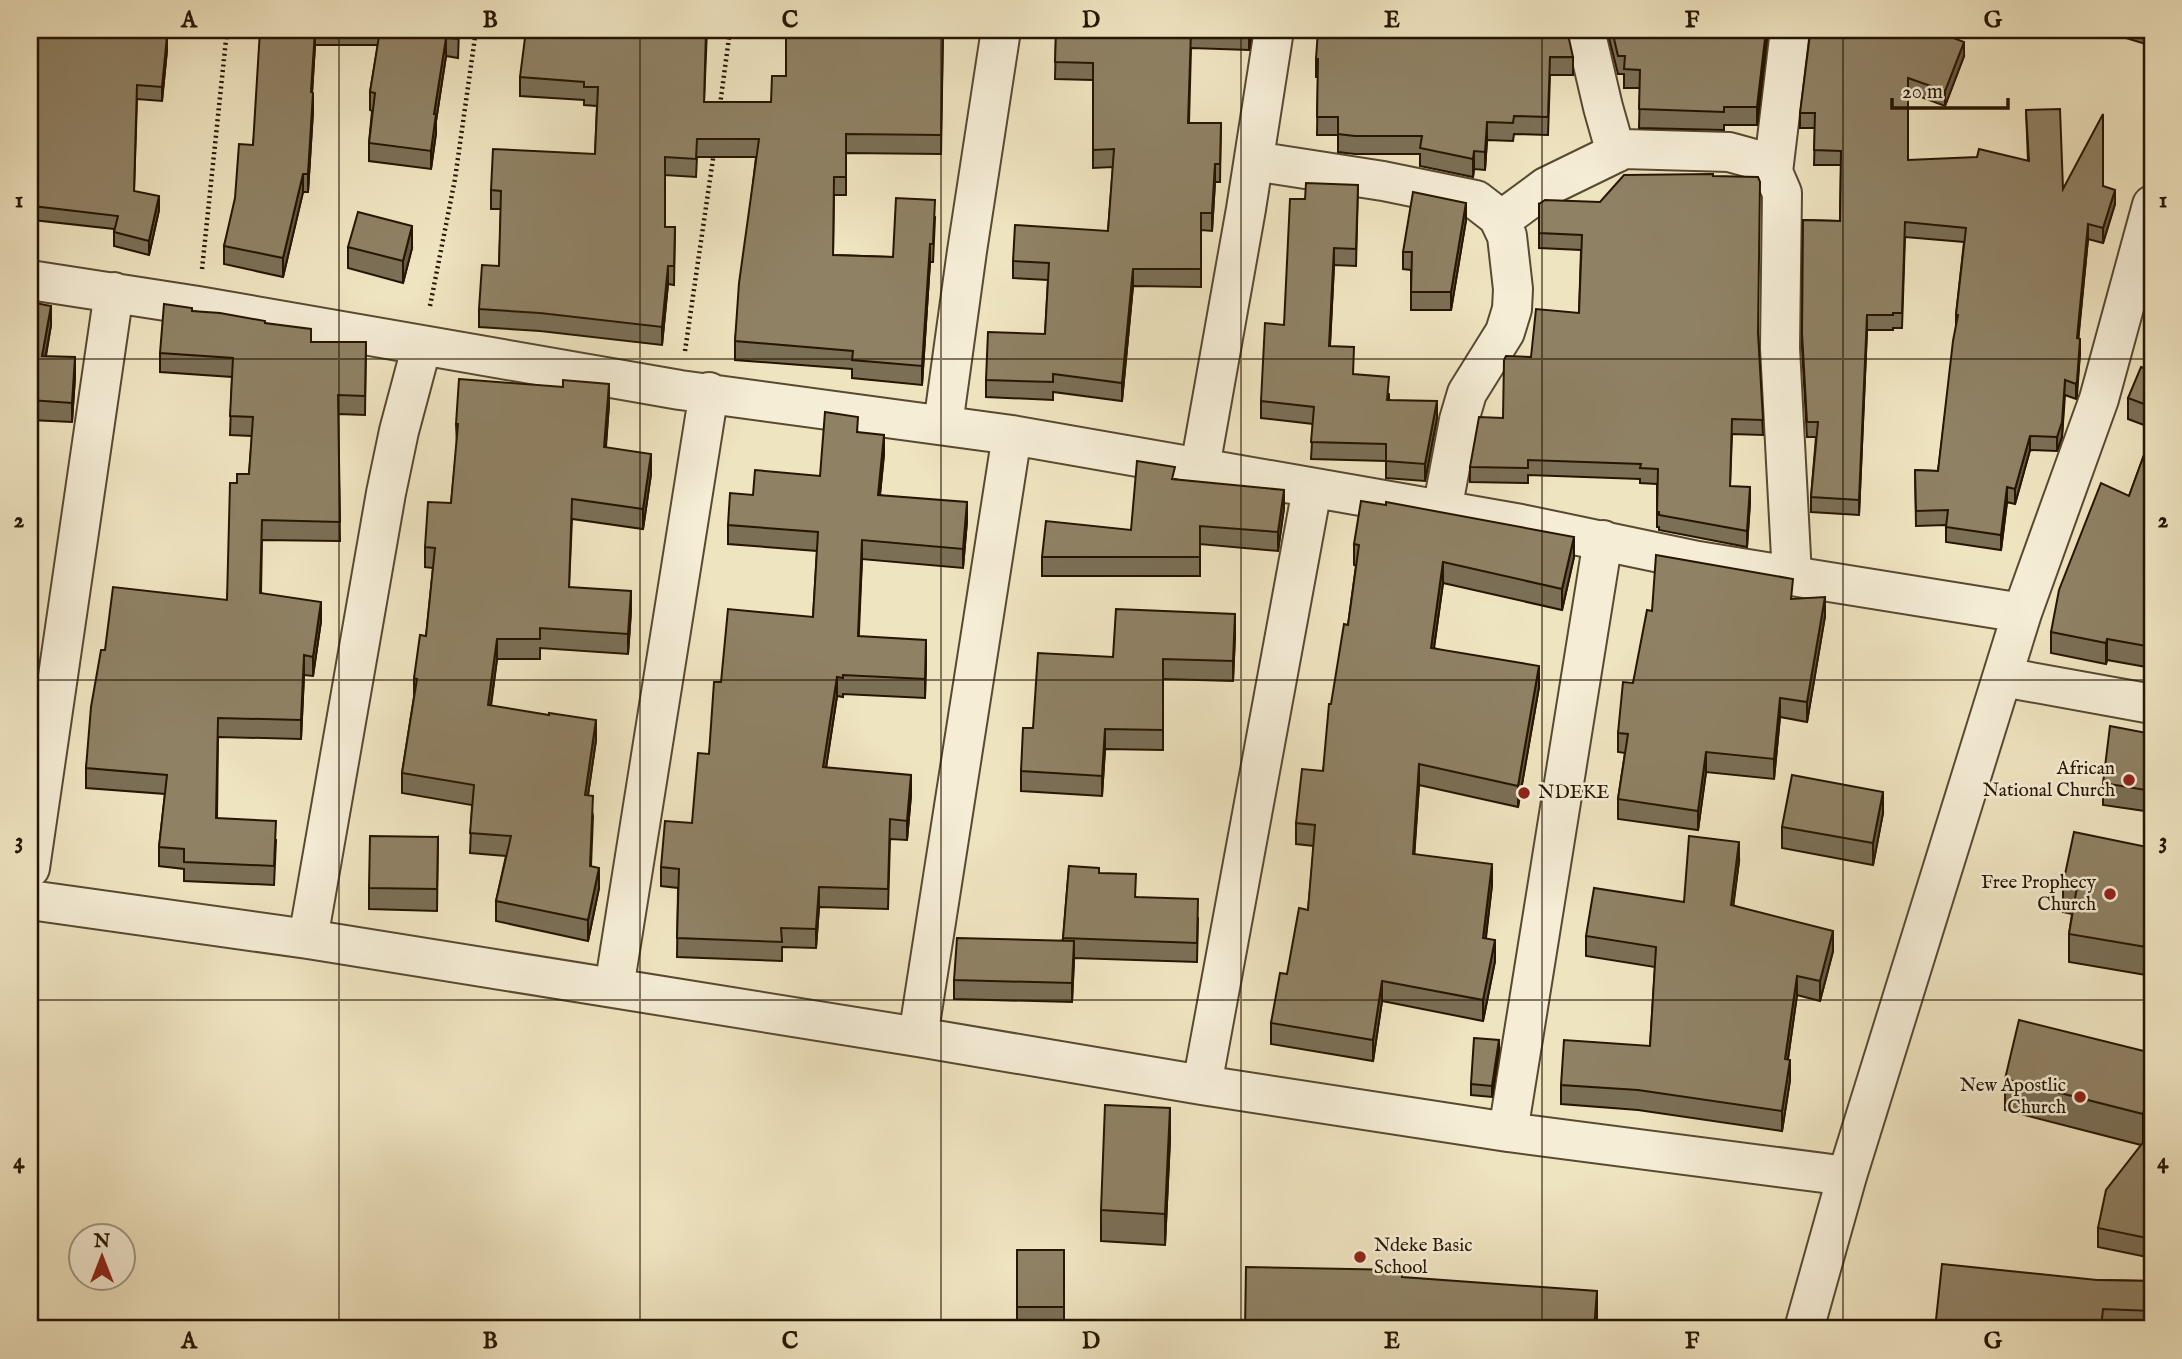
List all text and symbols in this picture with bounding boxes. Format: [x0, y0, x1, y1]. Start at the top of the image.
text: A [180, 6, 198, 35]
text: B [482, 6, 498, 35]
text: C [782, 6, 799, 35]
text: D [1082, 6, 1100, 35]
text: E [1384, 6, 1400, 35]
text: F [1685, 6, 1700, 35]
text: G [1984, 6, 2003, 35]
scale bar [1892, 66, 2007, 110]
text: 20 m [1902, 79, 1943, 106]
text: 1 [15, 186, 23, 215]
text: 1 [2159, 186, 2167, 215]
text: 2 [14, 506, 25, 535]
text: 2 [2158, 506, 2169, 535]
place label: African National Church [1983, 757, 2115, 803]
marker: African National Church [2121, 772, 2137, 788]
place label: NDEKE [1538, 781, 1610, 805]
marker: NDEKE [1516, 785, 1532, 801]
text: 3 [15, 827, 23, 856]
text: 3 [2159, 827, 2167, 856]
place label: Free Prophecy Church [1981, 871, 2097, 917]
marker: Free Prophecy Church [2102, 886, 2118, 902]
place label: New Apostlic Church [1960, 1074, 2066, 1120]
marker: New Apostlic Church [2072, 1089, 2088, 1105]
text: 4 [13, 1147, 25, 1176]
text: 4 [2157, 1147, 2169, 1176]
north arrow [66, 1222, 136, 1292]
text: N [93, 1230, 111, 1254]
place label: Ndeke Basic School [1374, 1234, 1472, 1280]
marker: Ndeke Basic School [1352, 1249, 1368, 1265]
text: A [180, 1327, 198, 1356]
text: B [482, 1327, 498, 1356]
text: C [782, 1327, 799, 1356]
text: D [1082, 1327, 1100, 1356]
text: E [1384, 1327, 1400, 1356]
text: F [1685, 1327, 1700, 1356]
text: G [1984, 1327, 2003, 1356]

